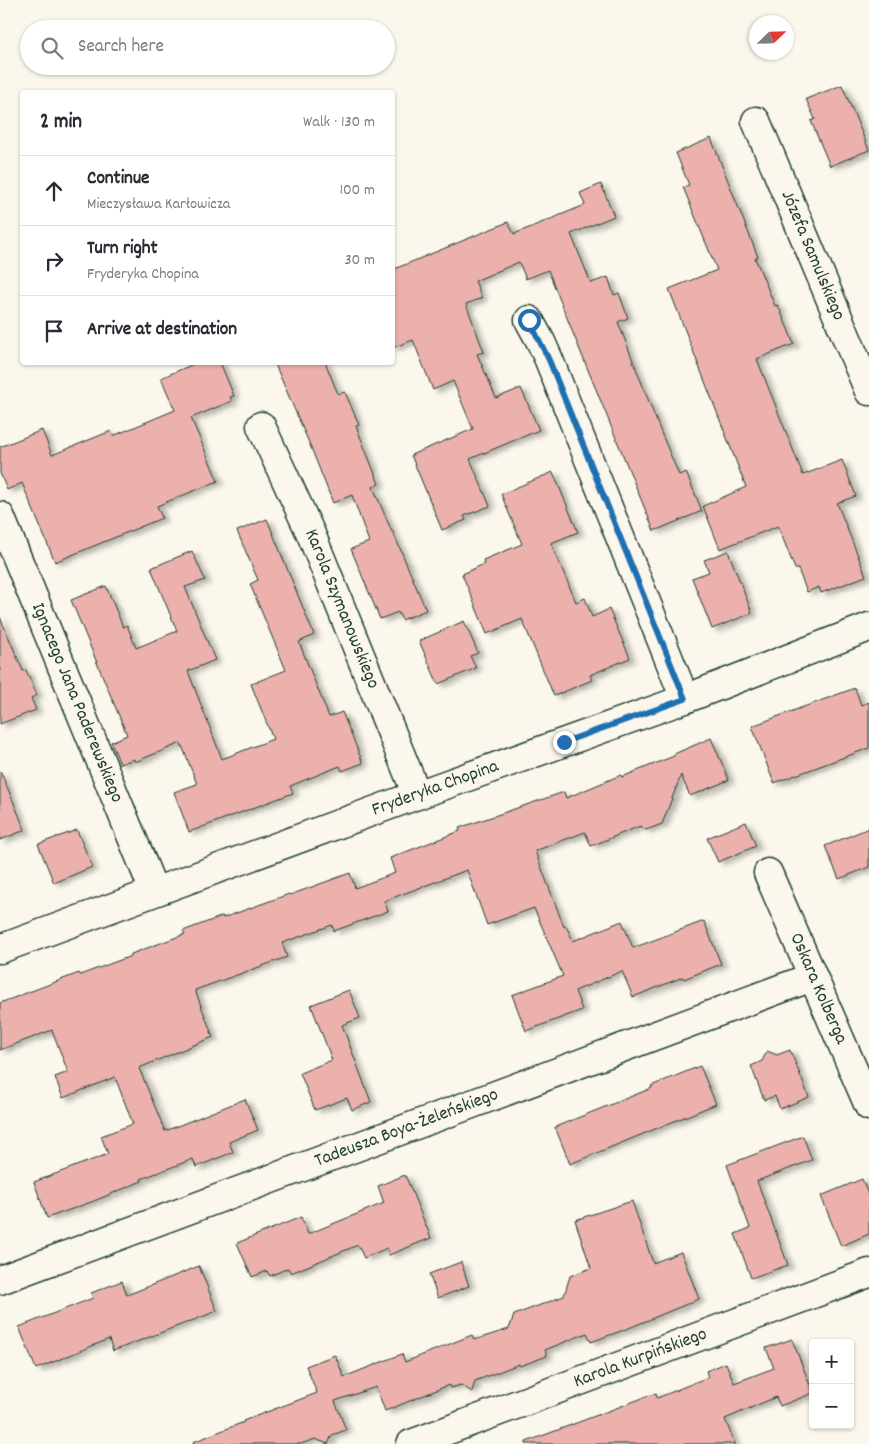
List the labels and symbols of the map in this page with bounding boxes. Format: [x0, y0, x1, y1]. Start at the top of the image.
north arrow [749, 15, 794, 60]
street label: Józefa Samulskiego [773, 187, 852, 325]
route start [518, 309, 541, 332]
street label: Karola Szymanowskiego [297, 525, 386, 693]
street label: Ignacego Jana Paderewskiego [24, 599, 130, 807]
route end [553, 731, 576, 754]
street label: Fryderyka Chopina [368, 753, 503, 824]
street label: Oskara Kolberga [782, 929, 855, 1049]
street label: Tadeusza Boya-Żeleńskiego [311, 1082, 502, 1175]
street label: Karola Kurpińskiego [570, 1321, 711, 1396]

